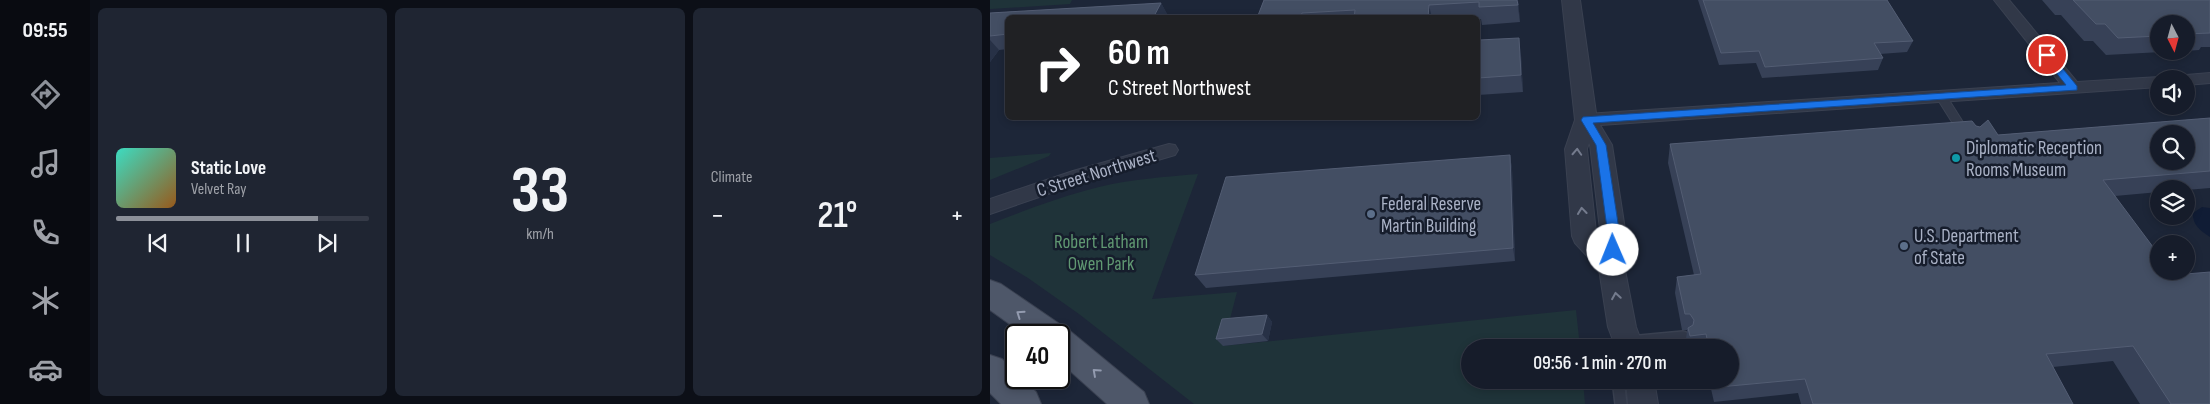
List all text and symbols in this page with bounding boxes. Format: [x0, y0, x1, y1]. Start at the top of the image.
north arrow [2150, 15, 2195, 60]
map controls [2150, 15, 2195, 280]
text: 09:55 [22, 17, 68, 44]
text: 60 m [1108, 32, 1170, 75]
pin [2026, 34, 2068, 76]
icon: right [1025, 35, 1090, 100]
icon: arrive [2033, 41, 2061, 69]
button: sound [2150, 70, 2195, 115]
text: C Street Northwest [1108, 75, 1251, 102]
icon: directions [28, 77, 63, 112]
button: search [2150, 125, 2195, 170]
place label: Diplomatic Reception Rooms Museum [1966, 137, 2102, 182]
street label: C Street Northwest [1034, 144, 1159, 202]
icon: music [28, 146, 63, 181]
one-way arrow [1572, 148, 1583, 156]
marker: Diplomatic Reception Rooms Museum [1950, 152, 1962, 164]
text: 33 [511, 153, 569, 231]
text: Static Love [191, 157, 266, 180]
text: Climate [711, 168, 752, 187]
text: Velvet Ray [191, 180, 246, 199]
button: layers [2150, 180, 2195, 225]
text: 21° [817, 193, 857, 238]
place label: Federal Reserve Martin Building [1381, 193, 1481, 238]
text: − [711, 199, 724, 232]
text: + [950, 199, 964, 232]
one-way arrow [1577, 207, 1588, 215]
marker: Federal Reserve Martin Building [1365, 208, 1377, 220]
icon: phone [28, 215, 63, 250]
position arrow [1586, 223, 1638, 275]
text: km/h [526, 225, 554, 244]
place label: U.S. Department of State [1914, 225, 2019, 270]
icon: previous [144, 229, 172, 257]
icon: pause [229, 229, 257, 257]
icon: next [313, 229, 341, 257]
park label: Robert Latham Owen Park [1054, 231, 1148, 276]
button: + [2150, 235, 2195, 280]
marker: U.S. Department of State [1898, 240, 1910, 252]
icon: climate [28, 283, 63, 318]
one-way arrow [1612, 292, 1622, 300]
one-way arrow [1017, 311, 1026, 320]
speed limit sign: 40 [1005, 324, 1070, 389]
icon: car [28, 352, 63, 387]
text: 09:56 · 1 min · 270 m [1533, 352, 1667, 375]
one-way arrow [1093, 369, 1102, 378]

